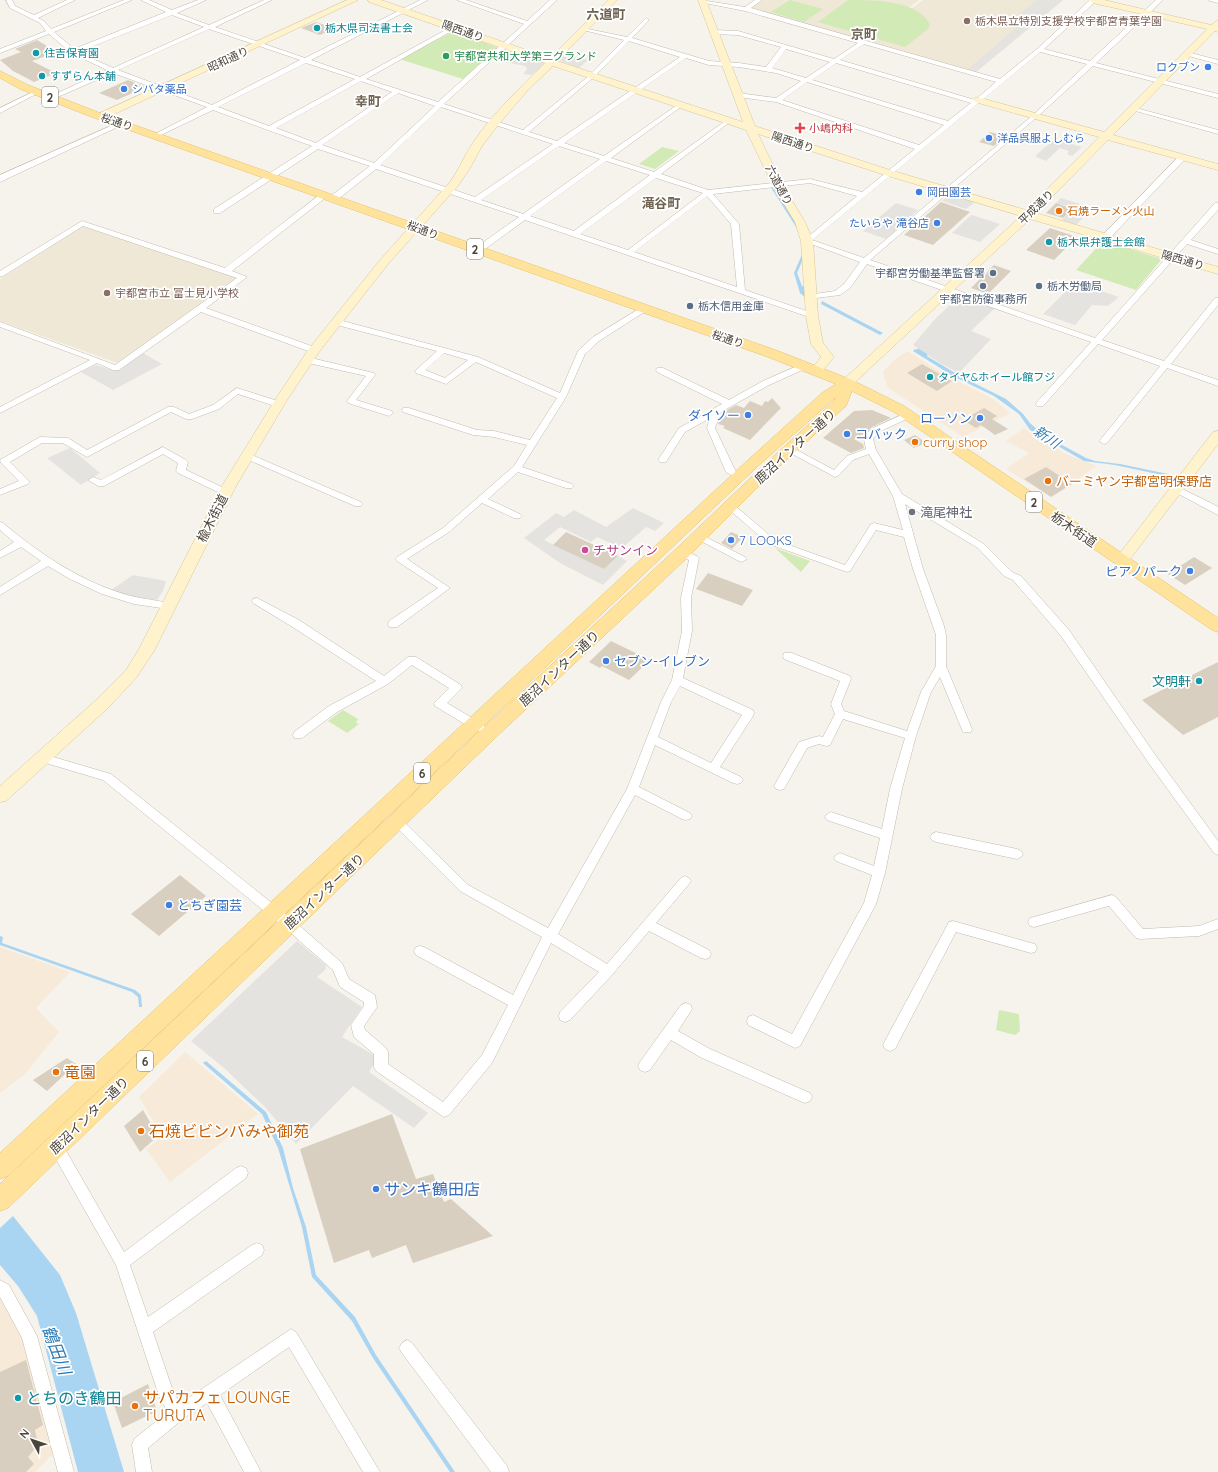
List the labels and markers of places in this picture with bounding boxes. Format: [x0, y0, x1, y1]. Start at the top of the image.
place label: 栃木県立特別支援学校宇都宮青葉学園 [975, 14, 1162, 28]
marker: 栃木県立特別支援学校宇都宮青葉学園 [962, 16, 972, 26]
place label: 栃木県司法書士会 [325, 21, 413, 35]
marker: 栃木県司法書士会 [312, 23, 322, 33]
place label: 住吉保育園 [44, 46, 99, 60]
marker: 住吉保育園 [31, 48, 41, 58]
place label: 宇都宮共和大学第三グランド [454, 49, 597, 63]
marker: 宇都宮共和大学第三グランド [441, 51, 451, 61]
place label: ロクブン [1156, 60, 1200, 74]
marker: ロクブン [1203, 62, 1213, 72]
place label: すずらん本舗 [50, 69, 116, 83]
marker: すずらん本舗 [37, 71, 47, 81]
place label: シバタ薬品 [132, 82, 187, 96]
marker: シバタ薬品 [119, 84, 129, 94]
place label: 小嶋内科 [809, 121, 853, 135]
marker: 小嶋内科 [794, 122, 806, 134]
place label: 洋品呉服よしむら [997, 131, 1085, 145]
marker: 洋品呉服よしむら [984, 133, 994, 143]
place label: 岡田園芸 [927, 185, 971, 199]
marker: 岡田園芸 [914, 187, 924, 197]
place label: 石焼ラーメン火山 [1067, 204, 1155, 218]
marker: 石焼ラーメン火山 [1054, 206, 1064, 216]
place label: たいらや 滝谷店 [849, 216, 929, 230]
marker: たいらや 滝谷店 [932, 218, 942, 228]
place label: 栃木県弁護士会館 [1057, 235, 1145, 249]
marker: 栃木県弁護士会館 [1044, 237, 1054, 247]
place label: 宇都宮労働基準監督署 [875, 266, 985, 280]
marker: 宇都宮労働基準監督署 [988, 268, 998, 278]
place label: 栃木労働局 [1047, 279, 1102, 293]
marker: 宇都宮防衛事務所 [978, 281, 988, 291]
marker: 栃木労働局 [1034, 281, 1044, 291]
place label: 宇都宮市立 富士見小学校 [115, 286, 239, 300]
marker: 宇都宮市立 富士見小学校 [102, 288, 112, 298]
place label: 宇都宮防衛事務所 [939, 292, 1028, 306]
place label: 栃木信用金庫 [698, 299, 764, 313]
marker: 栃木信用金庫 [685, 301, 695, 311]
place label: タイヤ&ホイール館フジ [938, 370, 1055, 384]
marker: タイヤ&ホイール館フジ [925, 372, 935, 382]
place label: ダイソー [688, 407, 740, 423]
marker: ダイソー [743, 410, 753, 420]
place label: ローソン [920, 410, 972, 426]
marker: ローソン [975, 413, 985, 423]
place label: コバック [855, 426, 907, 442]
marker: コバック [842, 429, 852, 439]
place label: curry shop [923, 434, 987, 450]
marker: curry shop [910, 437, 920, 447]
place label: バーミヤン宇都宮明保野店 [1056, 473, 1212, 489]
marker: バーミヤン宇都宮明保野店 [1043, 476, 1053, 486]
place label: 滝尾神社 [920, 504, 972, 520]
marker: 滝尾神社 [907, 507, 917, 517]
place label: 7 LOOKS [739, 532, 792, 548]
marker: 7 LOOKS [726, 535, 736, 545]
place label: チサンイン [593, 542, 658, 558]
marker: チサンイン [580, 545, 590, 555]
place label: ピアノパーク [1105, 563, 1182, 579]
marker: ピアノパーク [1185, 566, 1195, 576]
place label: セブン-イレブン [614, 653, 710, 669]
marker: セブン-イレブン [601, 656, 611, 666]
place label: 文明軒 [1152, 673, 1191, 689]
marker: 文明軒 [1194, 676, 1204, 686]
place label: とちぎ園芸 [177, 897, 242, 913]
marker: とちぎ園芸 [164, 900, 174, 910]
place label: 竜園 [64, 1062, 96, 1082]
marker: 竜園 [51, 1067, 61, 1077]
place label: 石焼ビビンバみや御苑 [149, 1121, 309, 1141]
marker: 石焼ビビンバみや御苑 [136, 1126, 146, 1136]
place label: サンキ鶴田店 [384, 1179, 480, 1199]
marker: サンキ鶴田店 [371, 1184, 381, 1194]
place label: サパカフェ LOUNGE TURUTA [143, 1387, 291, 1425]
place label: とちのき鶴田 [26, 1388, 122, 1408]
marker: とちのき鶴田 [13, 1393, 23, 1403]
marker: サパカフェ LOUNGE TURUTA [130, 1401, 140, 1411]

